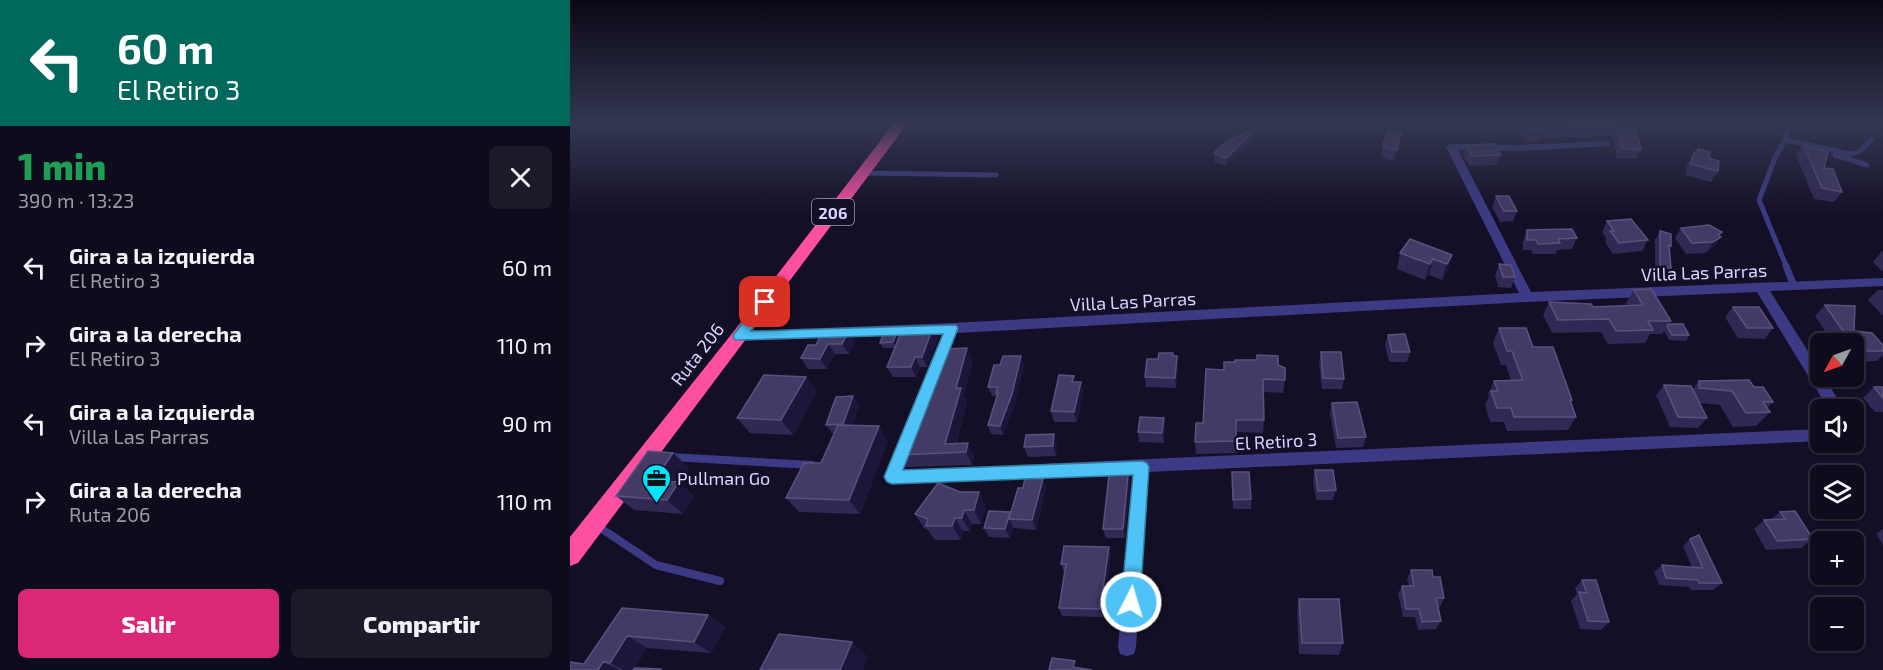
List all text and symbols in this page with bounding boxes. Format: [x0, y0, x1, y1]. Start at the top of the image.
text: 60 m [117, 22, 214, 72]
icon: left [18, 24, 96, 102]
text: El Retiro 3 [117, 73, 240, 105]
text: 1 min [18, 144, 106, 187]
button: close [489, 146, 552, 209]
text: 390 m · 13:23 [18, 188, 134, 212]
road number: 206 [812, 199, 854, 225]
text: Gira a la izquierda [69, 242, 255, 268]
icon: left [18, 251, 51, 284]
text: 60 m [502, 254, 552, 280]
street label: Villa Las Parras [1641, 259, 1767, 285]
text: El Retiro 3 [69, 268, 160, 292]
pin [739, 276, 790, 327]
icon: arrive [748, 285, 781, 318]
street label: Villa Las Parras [1069, 287, 1197, 315]
street label: Ruta 206 [666, 318, 728, 390]
text: Gira a la derecha [69, 320, 242, 346]
icon: right [18, 329, 51, 362]
text: 110 m [497, 332, 552, 358]
north arrow [1810, 333, 1864, 387]
map controls [1810, 333, 1864, 651]
text: El Retiro 3 [69, 346, 160, 370]
text: Gira a la izquierda [69, 398, 255, 424]
button: sound [1810, 399, 1864, 453]
icon: left [18, 407, 51, 440]
text: 90 m [502, 410, 552, 436]
text: Villa Las Parras [69, 424, 209, 448]
street label: El Retiro 3 [1234, 428, 1318, 454]
office icon: Pullman Go [640, 462, 672, 504]
button: layers [1810, 465, 1864, 519]
place label: Pullman Go [677, 467, 770, 489]
text: Gira a la derecha [69, 476, 242, 502]
icon: right [18, 485, 51, 518]
text: 110 m [497, 488, 552, 514]
text: Ruta 206 [69, 502, 151, 526]
button: + [1810, 531, 1864, 585]
position arrow [1099, 570, 1163, 634]
button: Salir [18, 589, 279, 658]
button: Compartir [291, 589, 552, 658]
button: − [1810, 597, 1864, 651]

